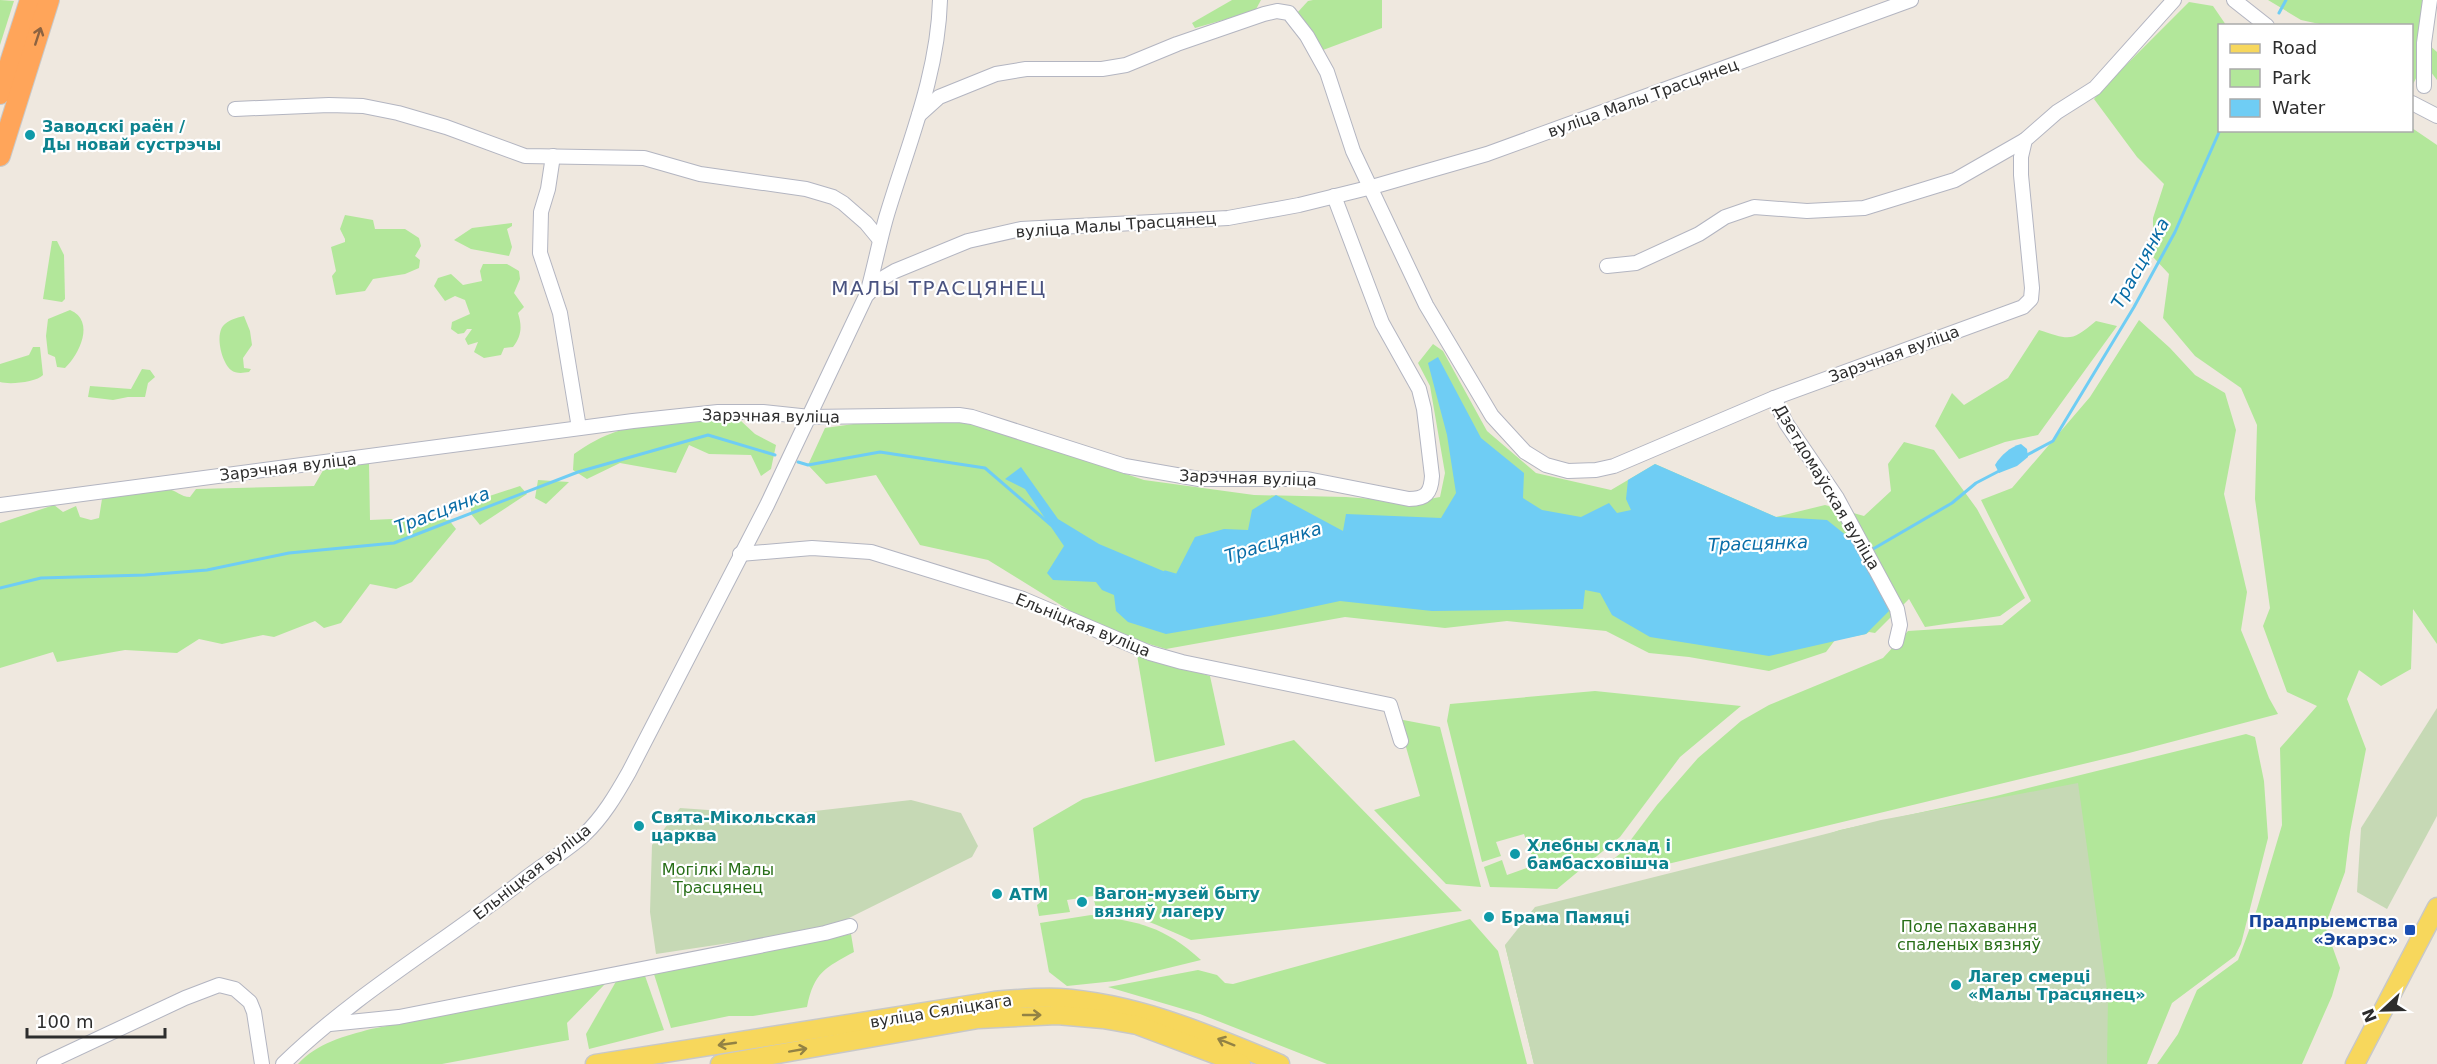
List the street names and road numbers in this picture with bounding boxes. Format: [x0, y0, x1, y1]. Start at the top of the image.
street label: вуліца Малы Трасцянец [1545, 55, 1741, 141]
street label: вуліца Малы Трасцянец [1015, 209, 1217, 241]
street label: Зарэчная вуліца [1826, 322, 1962, 386]
street label: Дзетдомаўская вуліца [1770, 401, 1884, 573]
street label: Зарэчная вуліца [702, 405, 840, 427]
street label: Зарэчная вуліца [219, 449, 357, 485]
street label: Зарэчная вуліца [1179, 466, 1317, 490]
street label: Ельніцкая вуліца [1013, 589, 1153, 661]
street label: Ельніцкая вуліца [469, 820, 595, 924]
street label: вуліца Сяліцкага [869, 990, 1013, 1032]

